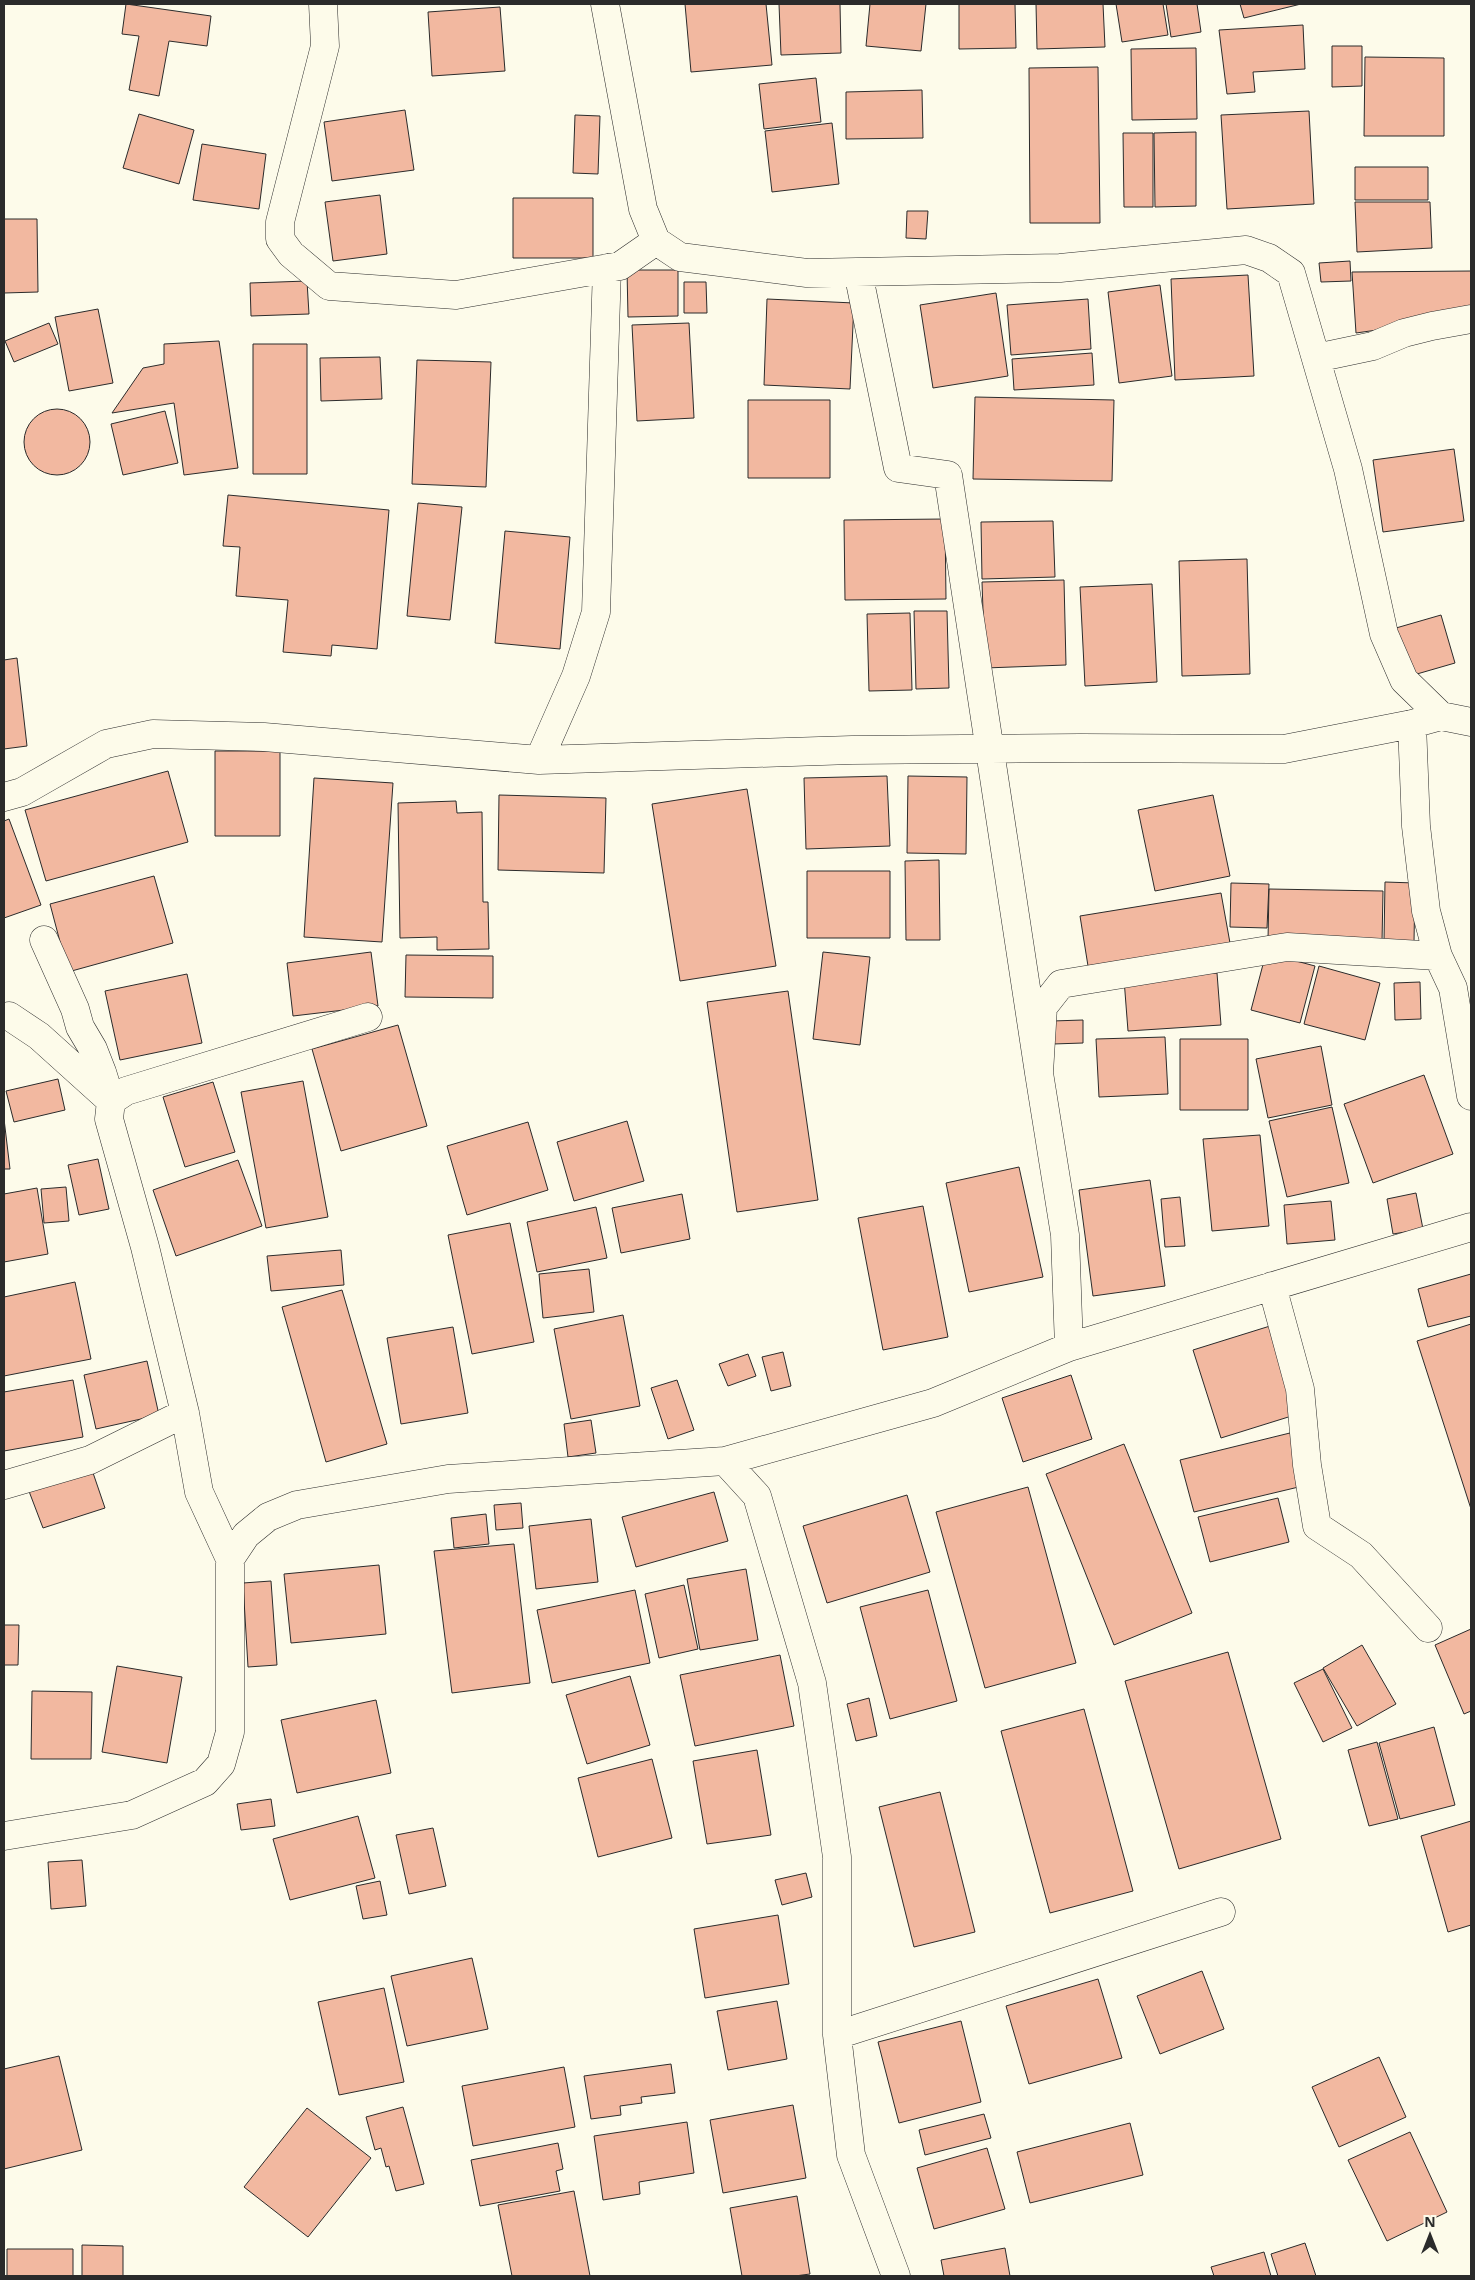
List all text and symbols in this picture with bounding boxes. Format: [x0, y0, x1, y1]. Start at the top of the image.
north arrow [1405, 2210, 1455, 2260]
text: N [1424, 2212, 1436, 2231]

